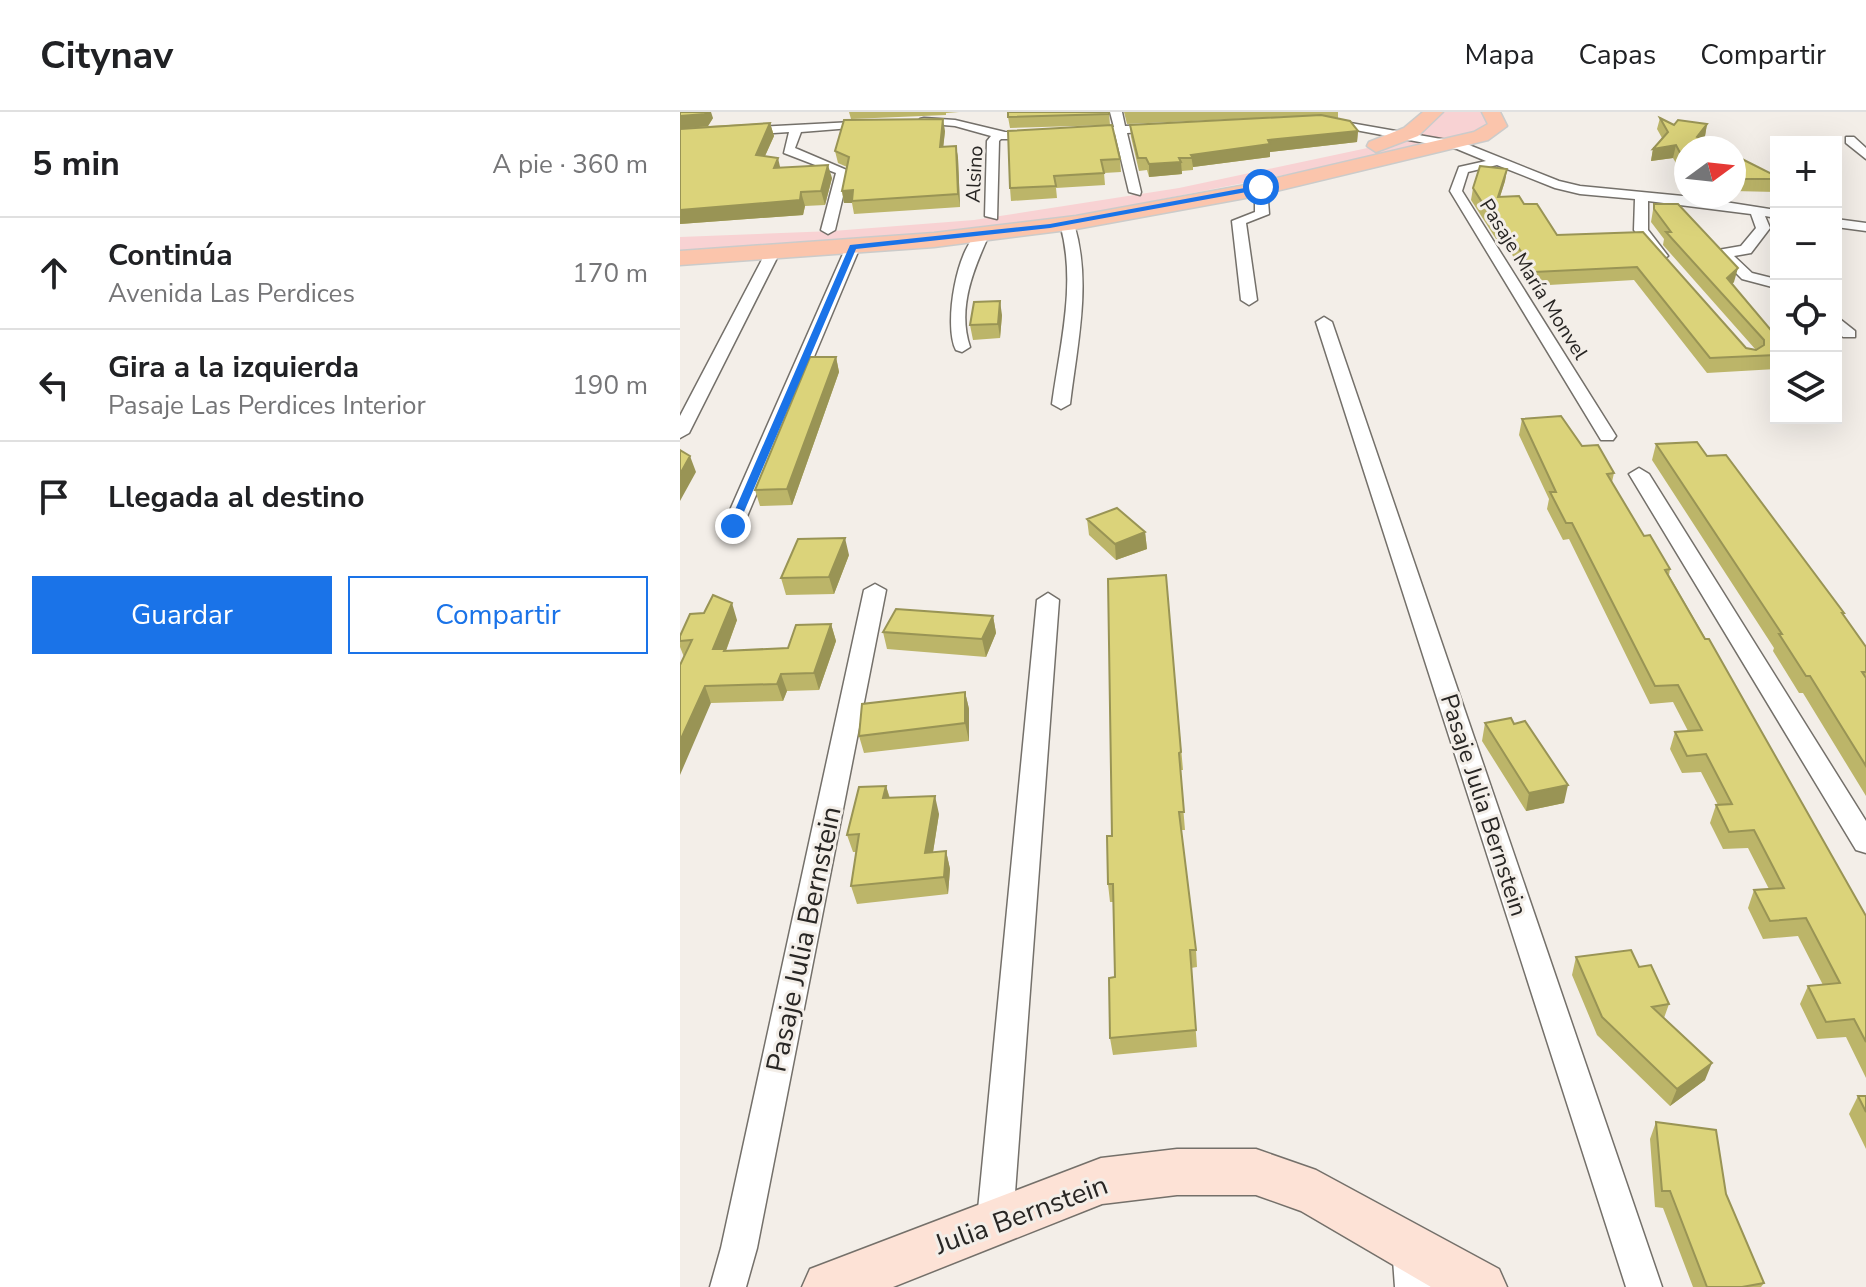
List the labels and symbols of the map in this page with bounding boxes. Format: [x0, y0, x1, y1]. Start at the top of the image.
north arrow [1674, 136, 1746, 208]
street label: Alsino [960, 145, 989, 203]
route start [1243, 169, 1279, 205]
street label: Pasaje María Monvel [1473, 194, 1594, 365]
route end [715, 508, 751, 544]
street label: Pasaje Julia Bernstein [1433, 690, 1535, 920]
street label: Pasaje Julia Bernstein [757, 803, 851, 1075]
street label: Julia Bernstein [929, 1166, 1113, 1264]

